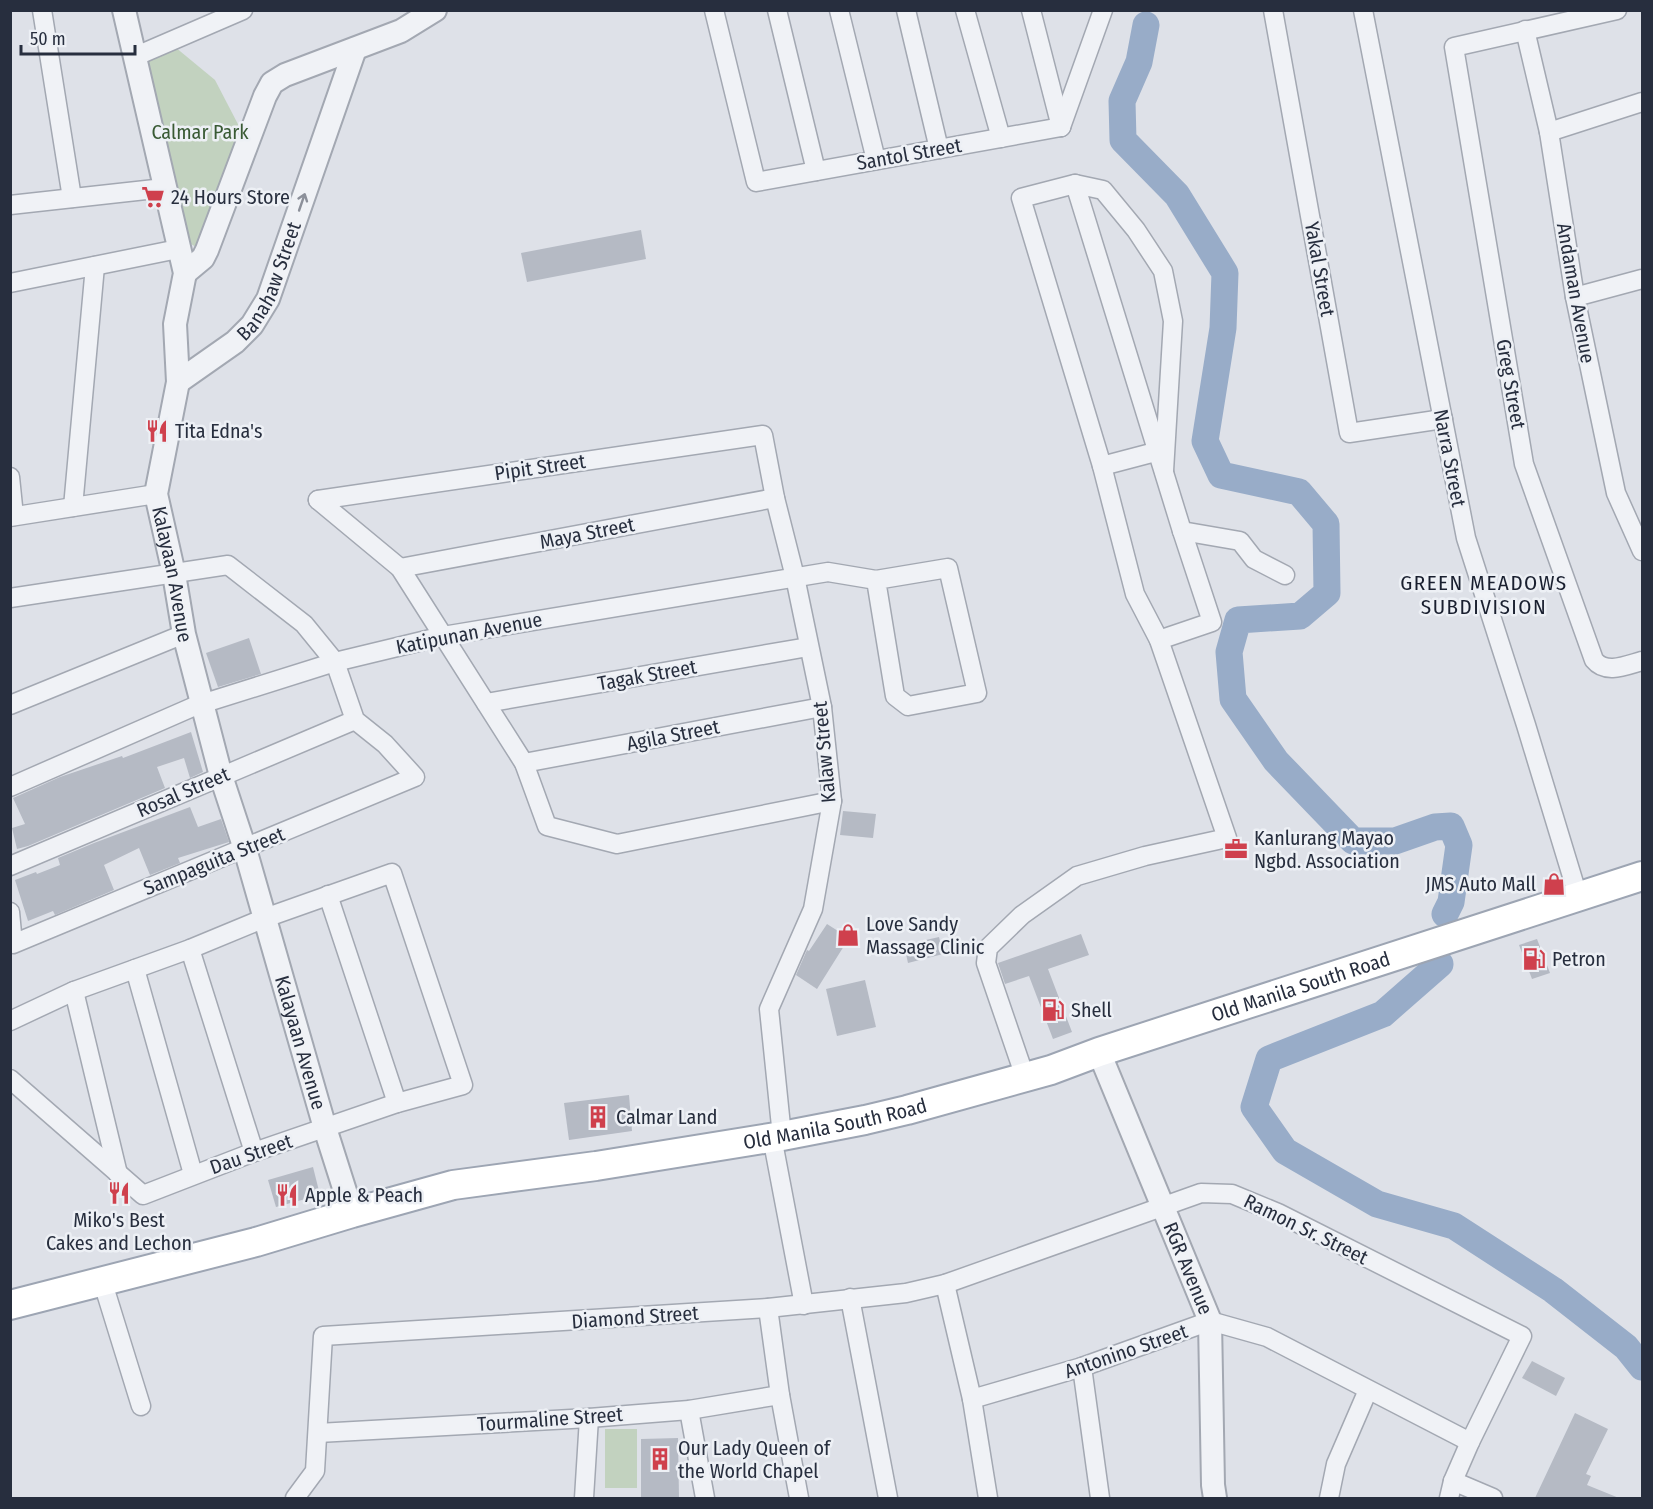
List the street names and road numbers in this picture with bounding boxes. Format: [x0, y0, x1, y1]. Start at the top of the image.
street label: Santol Street [855, 133, 964, 175]
street label: Banahaw Street [232, 218, 306, 345]
street label: Yakal Street [1300, 220, 1340, 319]
street label: Andaman Avenue [1552, 221, 1600, 365]
street label: Greg Street [1491, 337, 1531, 431]
street label: Narra Street [1429, 407, 1471, 509]
street label: Pipit Street [493, 449, 587, 485]
street label: Kalayaan Avenue [147, 504, 198, 645]
street label: Maya Street [538, 512, 637, 554]
street label: Katipunan Avenue [394, 607, 544, 659]
street label: Tagak Street [596, 654, 699, 695]
street label: Kalaw Street [808, 700, 840, 804]
street label: Agila Street [625, 714, 722, 756]
street label: Rosal Street [133, 762, 233, 822]
street label: Sampaguita Street [140, 822, 288, 900]
street label: Old Manila South Road [1208, 946, 1393, 1027]
street label: Kalayaan Avenue [270, 973, 331, 1112]
street label: Old Manila South Road [742, 1093, 929, 1154]
street label: Dau Street [207, 1129, 296, 1179]
street label: Ramon Sr. Street [1240, 1189, 1372, 1270]
street label: RGR Avenue [1158, 1218, 1218, 1318]
street label: Diamond Street [571, 1301, 700, 1333]
street label: Antonino Street [1061, 1319, 1191, 1383]
street label: Tourmaline Street [476, 1402, 624, 1436]

